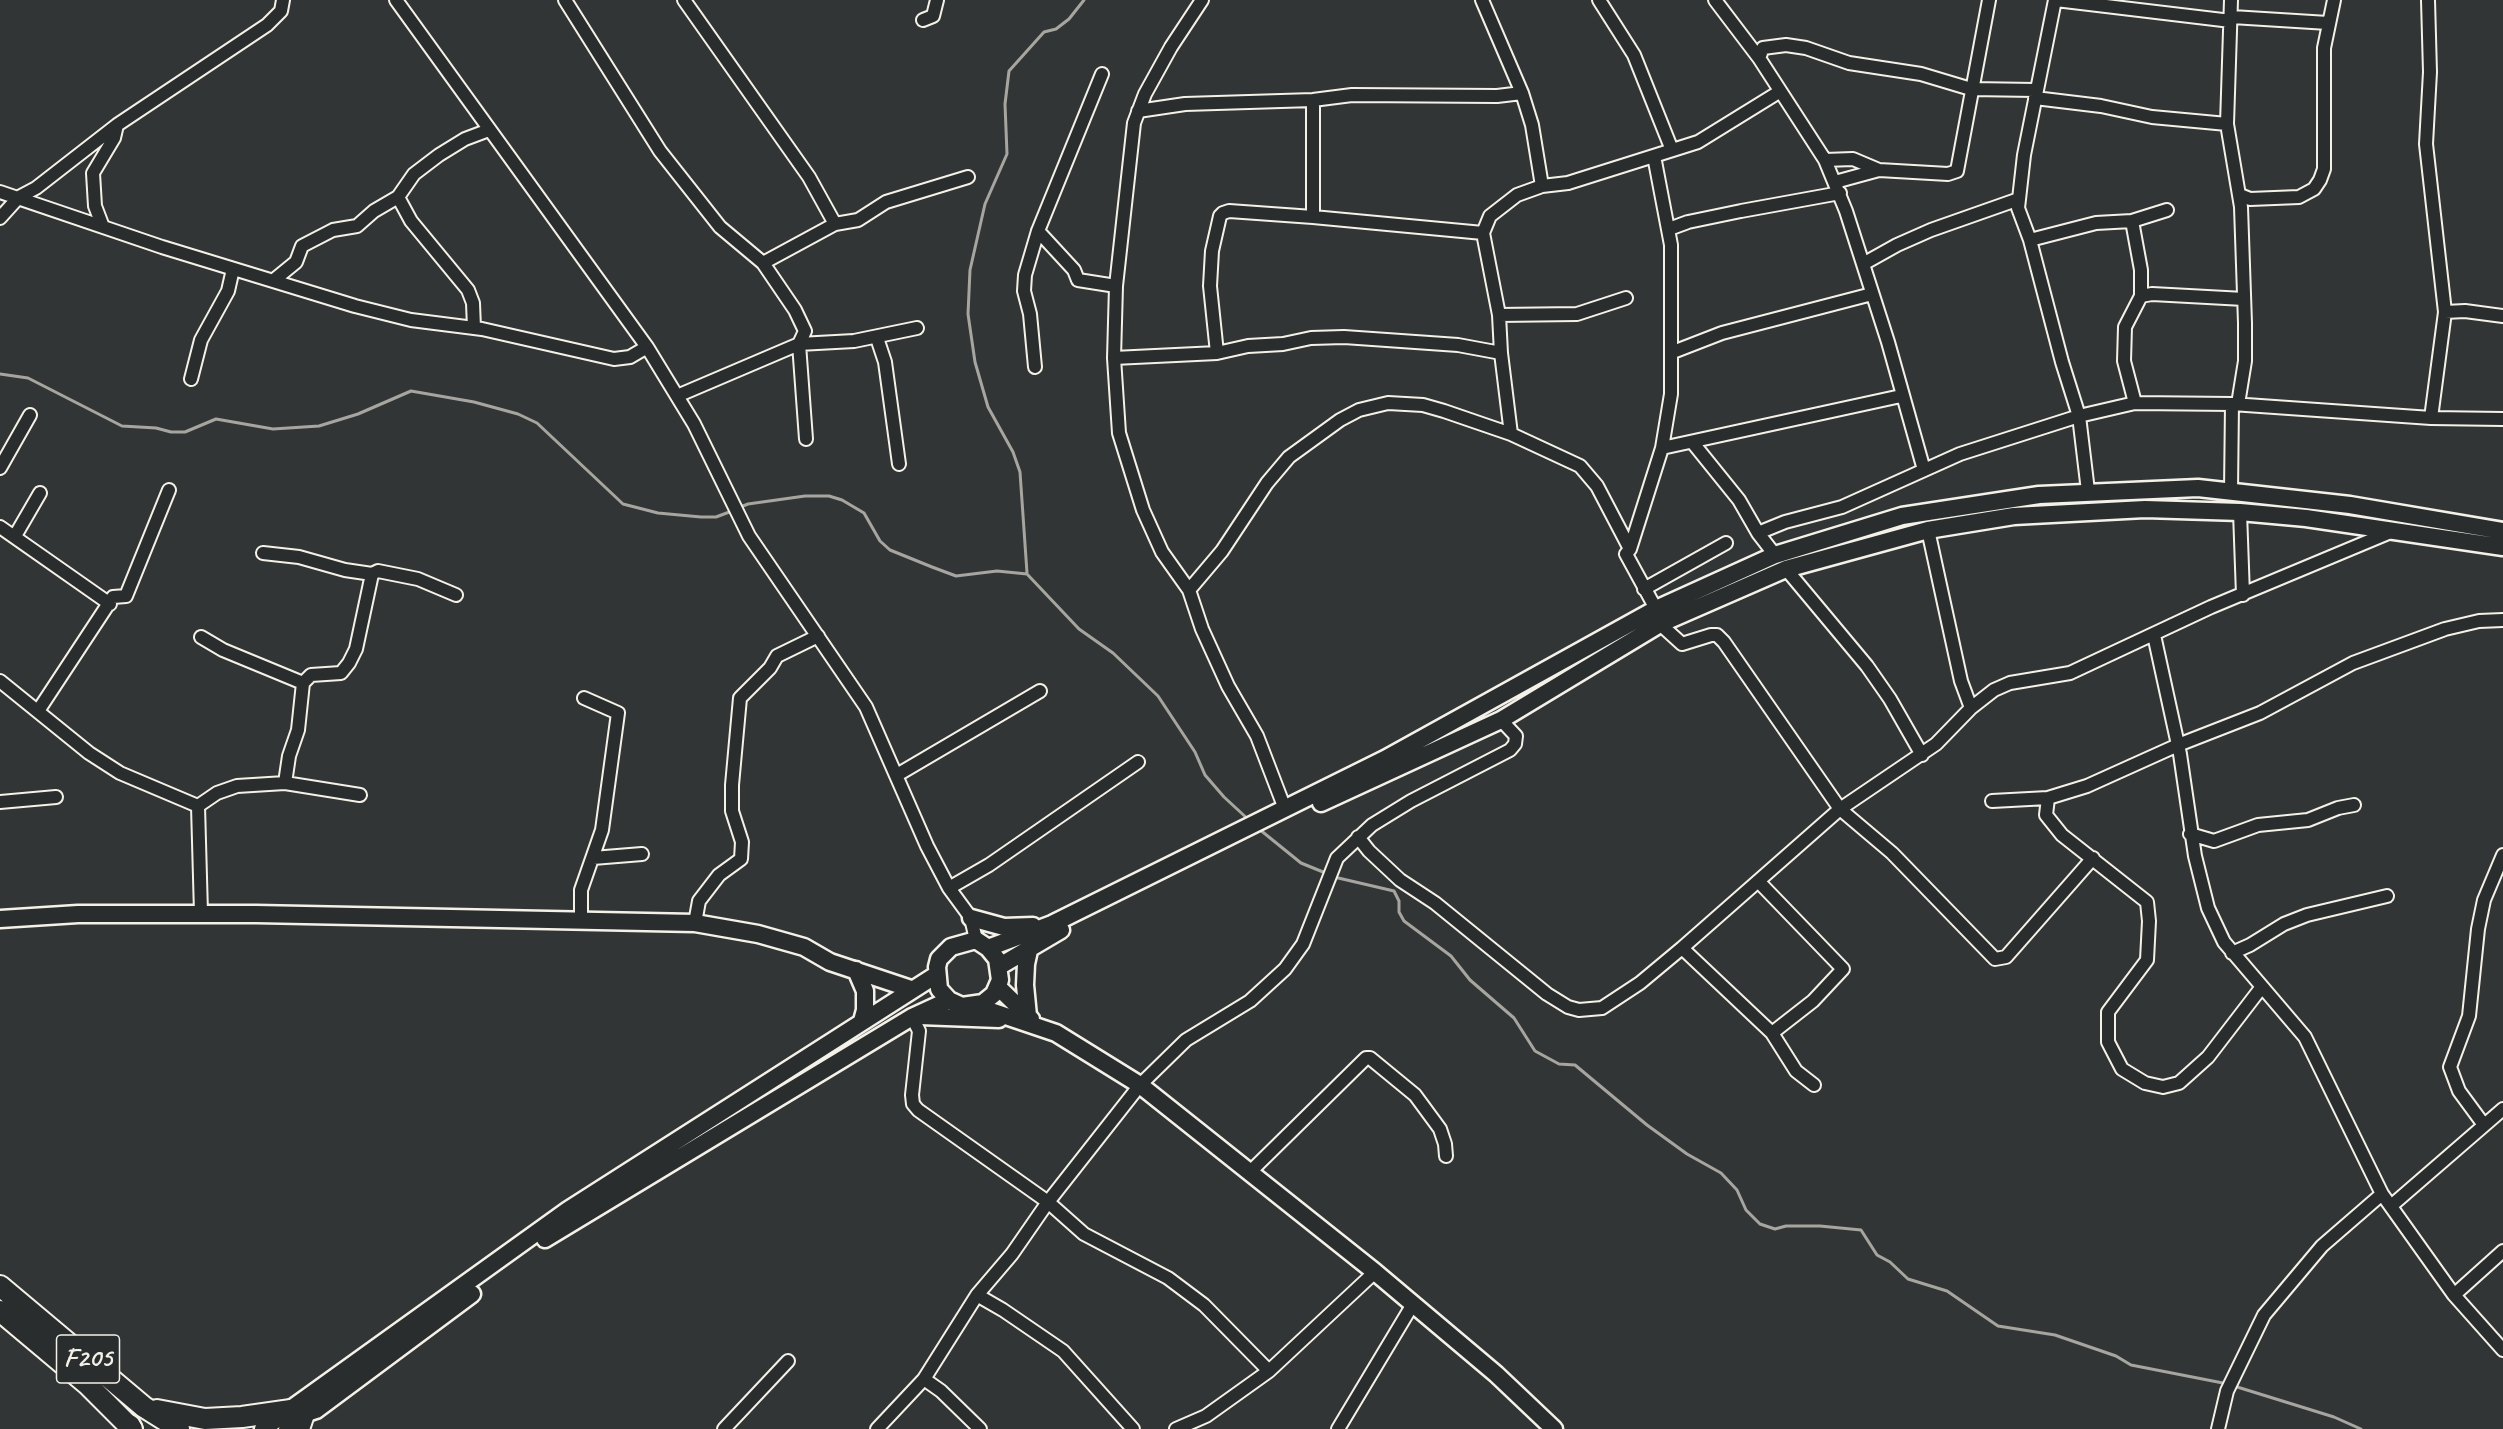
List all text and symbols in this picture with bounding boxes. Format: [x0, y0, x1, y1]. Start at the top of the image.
road number: F205 [56, 1335, 119, 1383]

